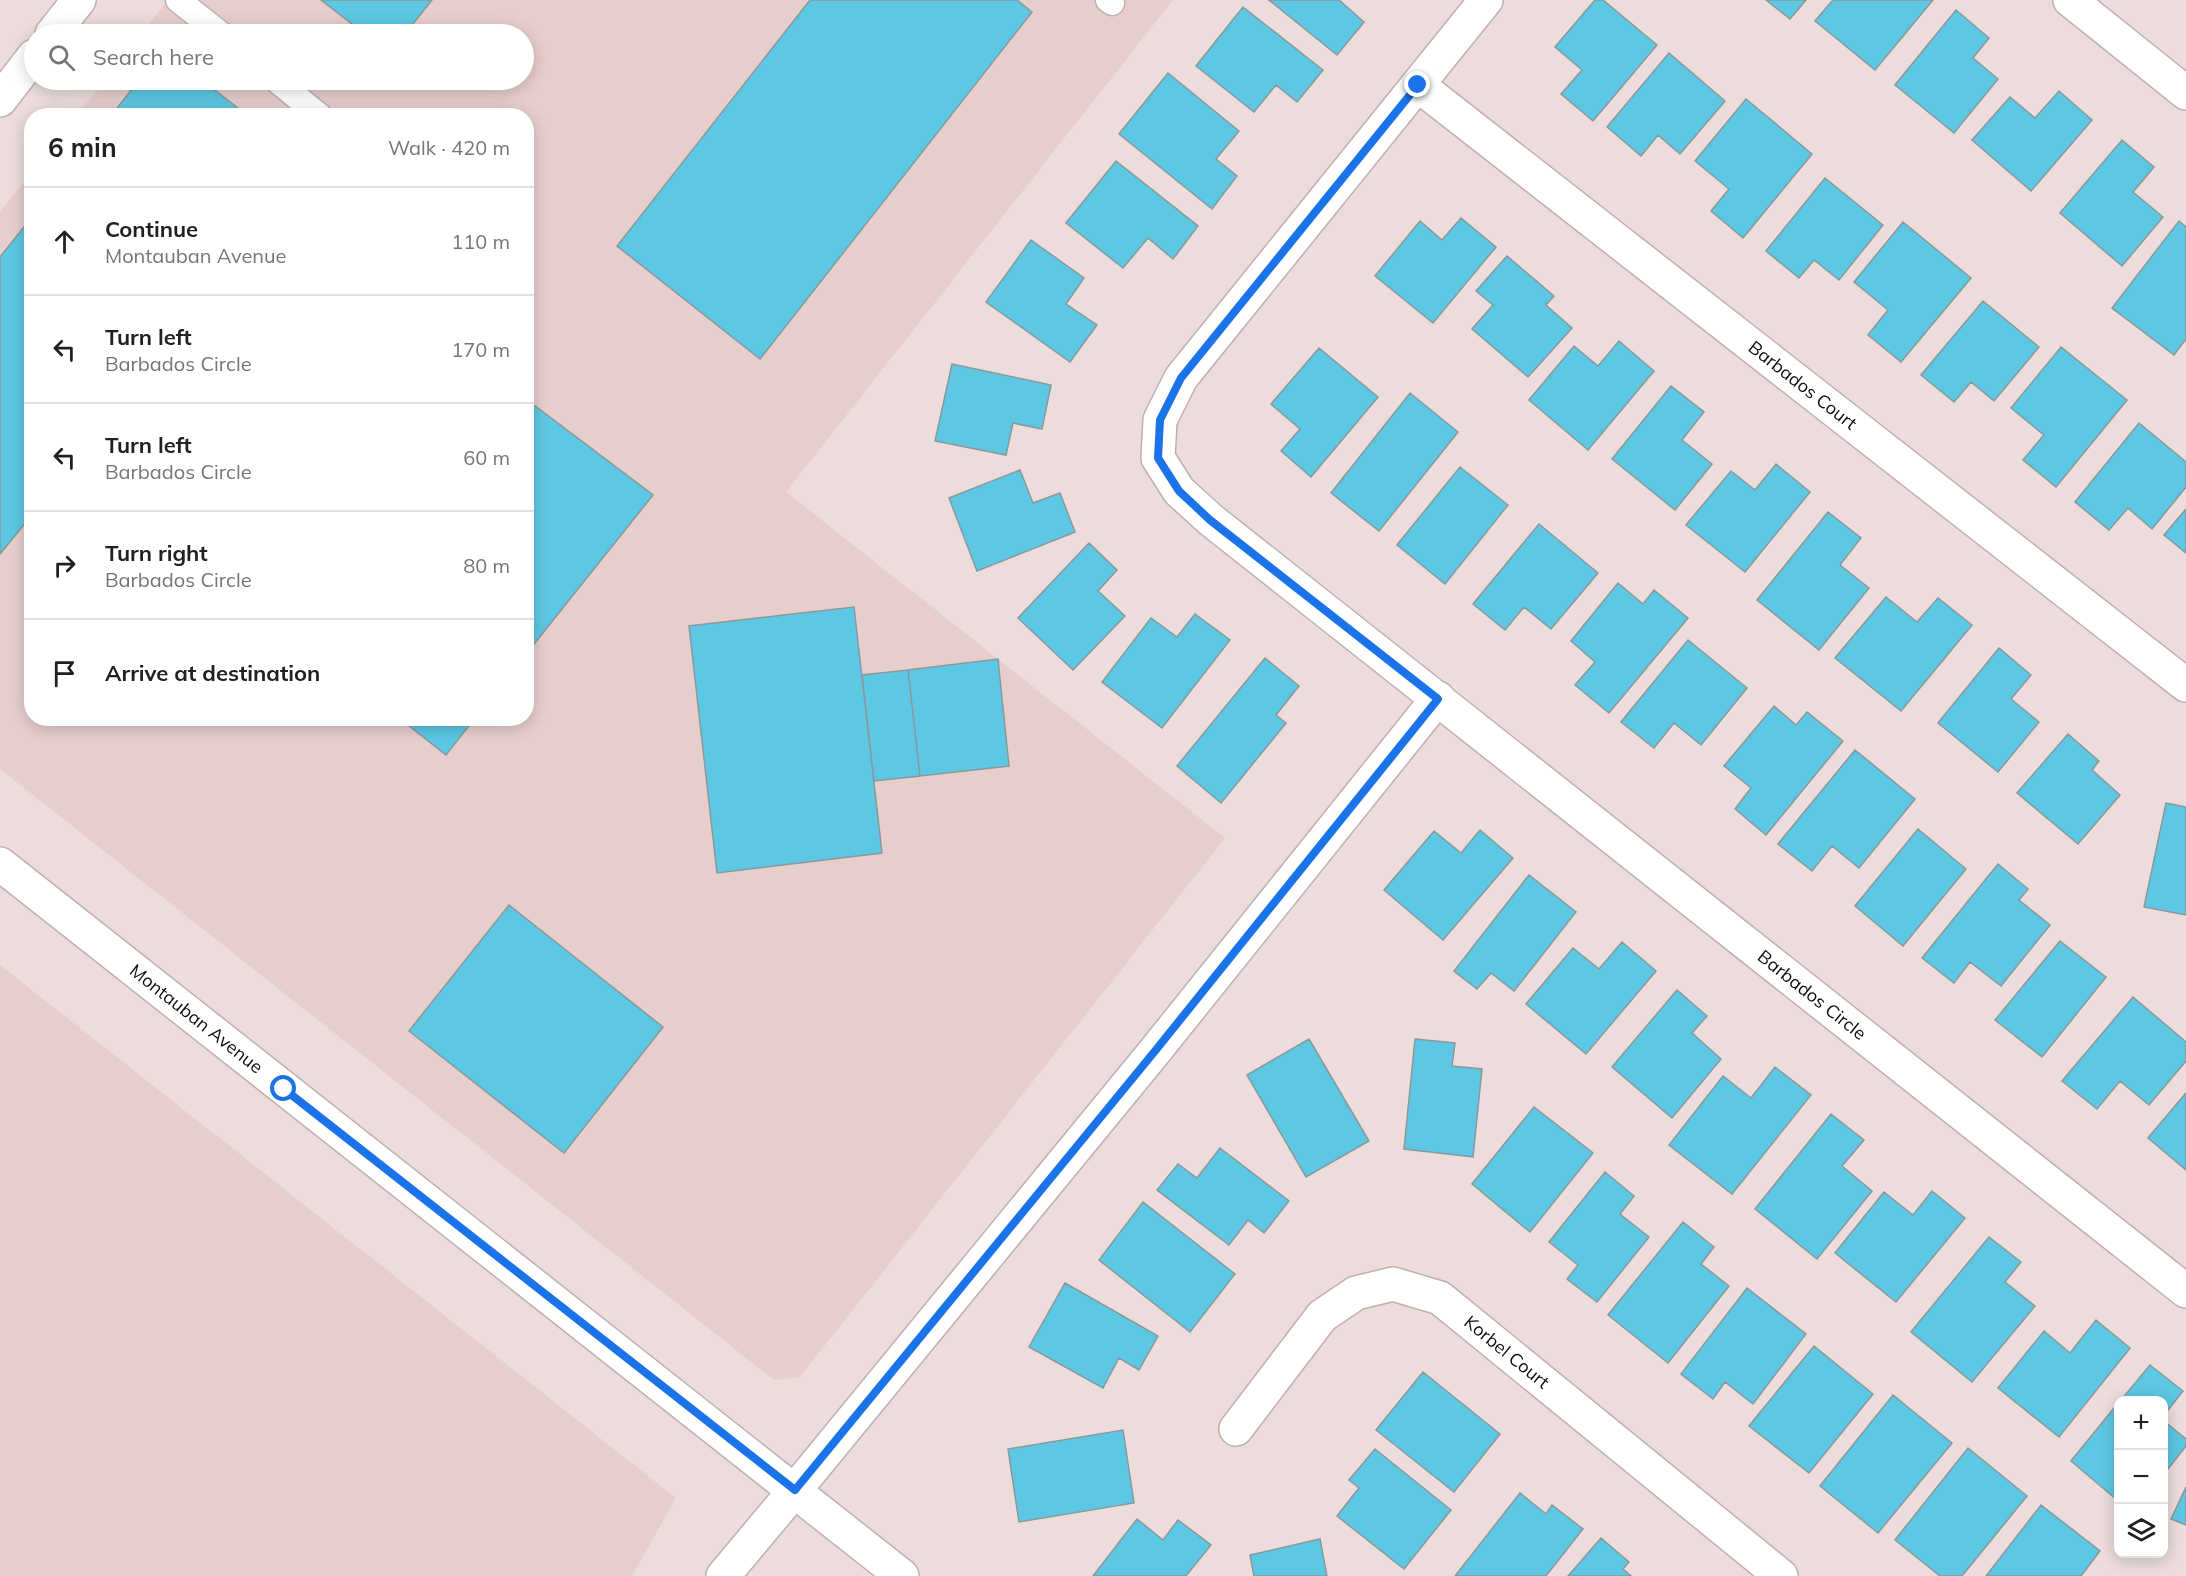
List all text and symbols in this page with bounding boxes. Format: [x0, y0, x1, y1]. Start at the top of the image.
search box [24, 24, 534, 90]
icon: search [45, 41, 78, 74]
text: Search here [93, 43, 214, 71]
route end [1404, 71, 1430, 97]
text: 6 min [48, 131, 117, 164]
text: Walk · 420 m [388, 135, 510, 160]
text: Continue [105, 215, 198, 243]
icon: ahead [48, 225, 81, 258]
text: 110 m [451, 229, 510, 254]
text: Montauban Avenue [105, 243, 286, 268]
text: Turn left [105, 323, 192, 351]
icon: left [48, 333, 81, 366]
street label: Barbados Court [1744, 335, 1862, 435]
text: 170 m [451, 337, 510, 362]
text: Barbados Circle [105, 351, 252, 376]
text: Turn left [105, 431, 192, 459]
icon: left [48, 441, 81, 474]
text: 60 m [463, 445, 510, 470]
text: Barbados Circle [105, 459, 252, 484]
text: Turn right [105, 539, 208, 567]
icon: right [48, 549, 81, 582]
text: 80 m [463, 553, 510, 578]
text: Barbados Circle [105, 567, 252, 592]
icon: arrive [48, 657, 81, 690]
text: Arrive at destination [105, 659, 320, 687]
street label: Barbados Circle [1753, 945, 1871, 1045]
street label: Montauban Avenue [125, 959, 268, 1078]
route start [270, 1075, 296, 1101]
street label: Korbel Court [1460, 1310, 1554, 1393]
map controls [2114, 1396, 2168, 1558]
button: + [2114, 1396, 2168, 1450]
button: − [2114, 1450, 2168, 1504]
button: layers [2114, 1504, 2168, 1558]

